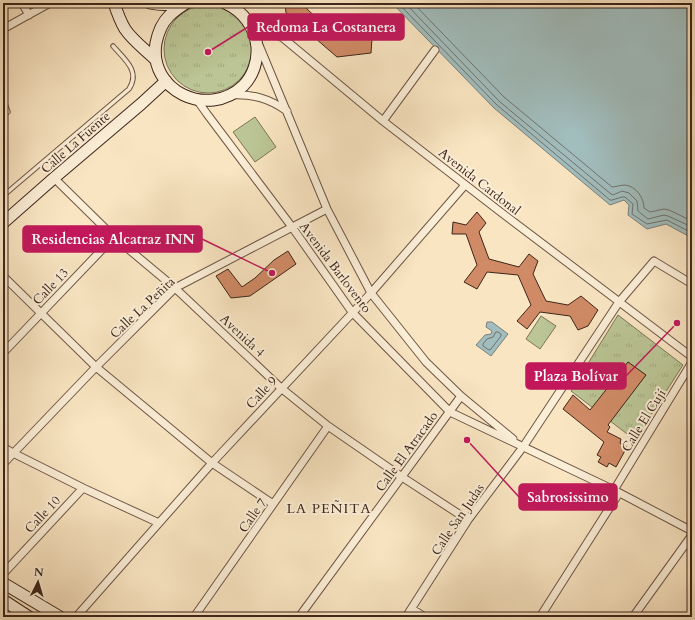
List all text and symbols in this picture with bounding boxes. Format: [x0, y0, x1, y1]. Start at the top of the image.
callout: Redoma La Costanera [248, 14, 404, 40]
text: Redoma La Costanera [256, 18, 396, 37]
street label: Calle La Fuente [37, 108, 114, 178]
street label: Avenida Cardonal [435, 144, 525, 220]
street label: Avenida Barlovento [295, 219, 375, 317]
callout: Residencias Alcatraz INN [23, 226, 202, 252]
text: Residencias Alcatraz INN [31, 230, 195, 249]
street label: Calle 13 [29, 264, 73, 309]
street label: Calle La Peñita [106, 273, 179, 343]
street label: Avenida 4 [216, 310, 269, 361]
callout: Plaza Bolívar [526, 363, 626, 389]
text: Plaza Bolívar [534, 367, 619, 386]
street label: Calle 9 [242, 372, 282, 413]
street label: Calle El Cují [617, 385, 670, 455]
street label: Calle El Atracado [371, 408, 442, 496]
street label: Calle San Judas [427, 480, 488, 559]
callout: Sabrosissimo [519, 484, 617, 510]
text: Sabrosissimo [527, 488, 609, 507]
street label: Calle 10 [21, 492, 65, 537]
street label: Calle 7 [234, 494, 271, 536]
district label: LA PEÑITA [286, 499, 372, 518]
north arrow [18, 562, 58, 602]
text: N [33, 565, 45, 580]

